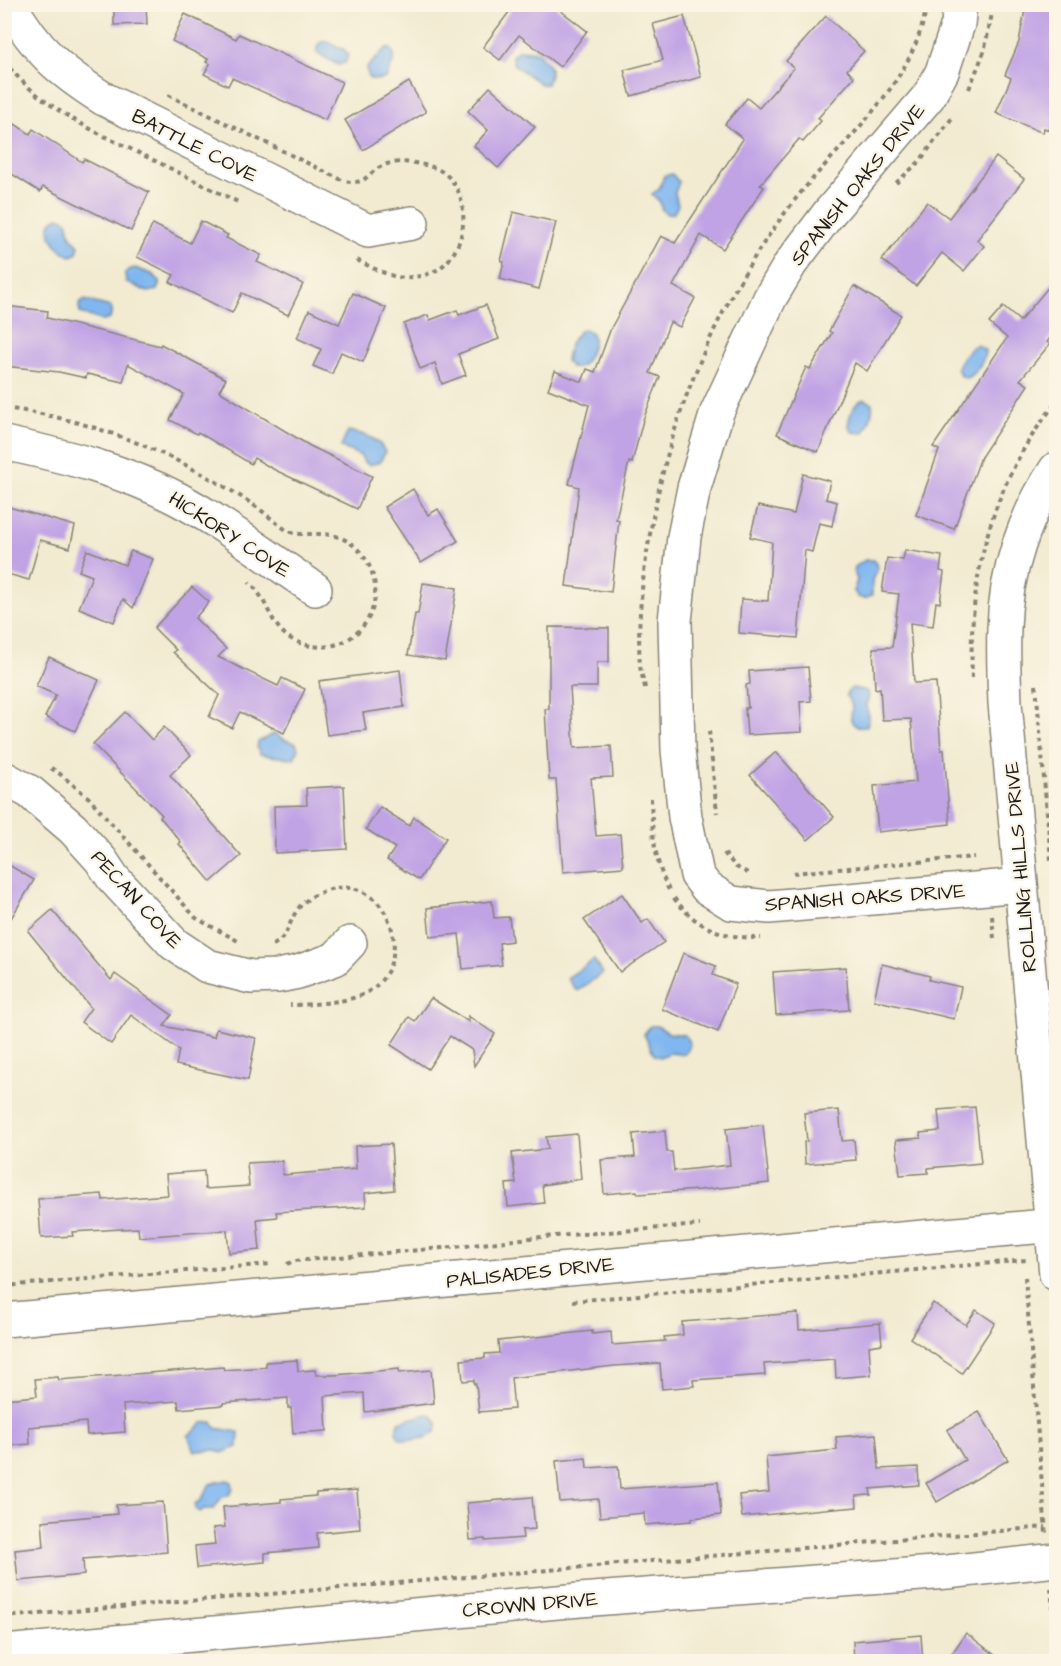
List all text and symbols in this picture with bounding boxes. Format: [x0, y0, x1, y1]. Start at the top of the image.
street label: SPANISH OAKS DRIVE [784, 98, 932, 271]
street label: BATTLE COVE [127, 102, 262, 190]
street label: HICKORY COVE [163, 485, 296, 585]
street label: ROLLING HILLS DRIVE [998, 760, 1044, 973]
street label: PECAN COVE [84, 844, 188, 955]
street label: SPANISH OAKS DRIVE [764, 877, 966, 919]
street label: PALISADES DRIVE [445, 1250, 615, 1296]
street label: CROWN DRIVE [461, 1585, 599, 1625]

